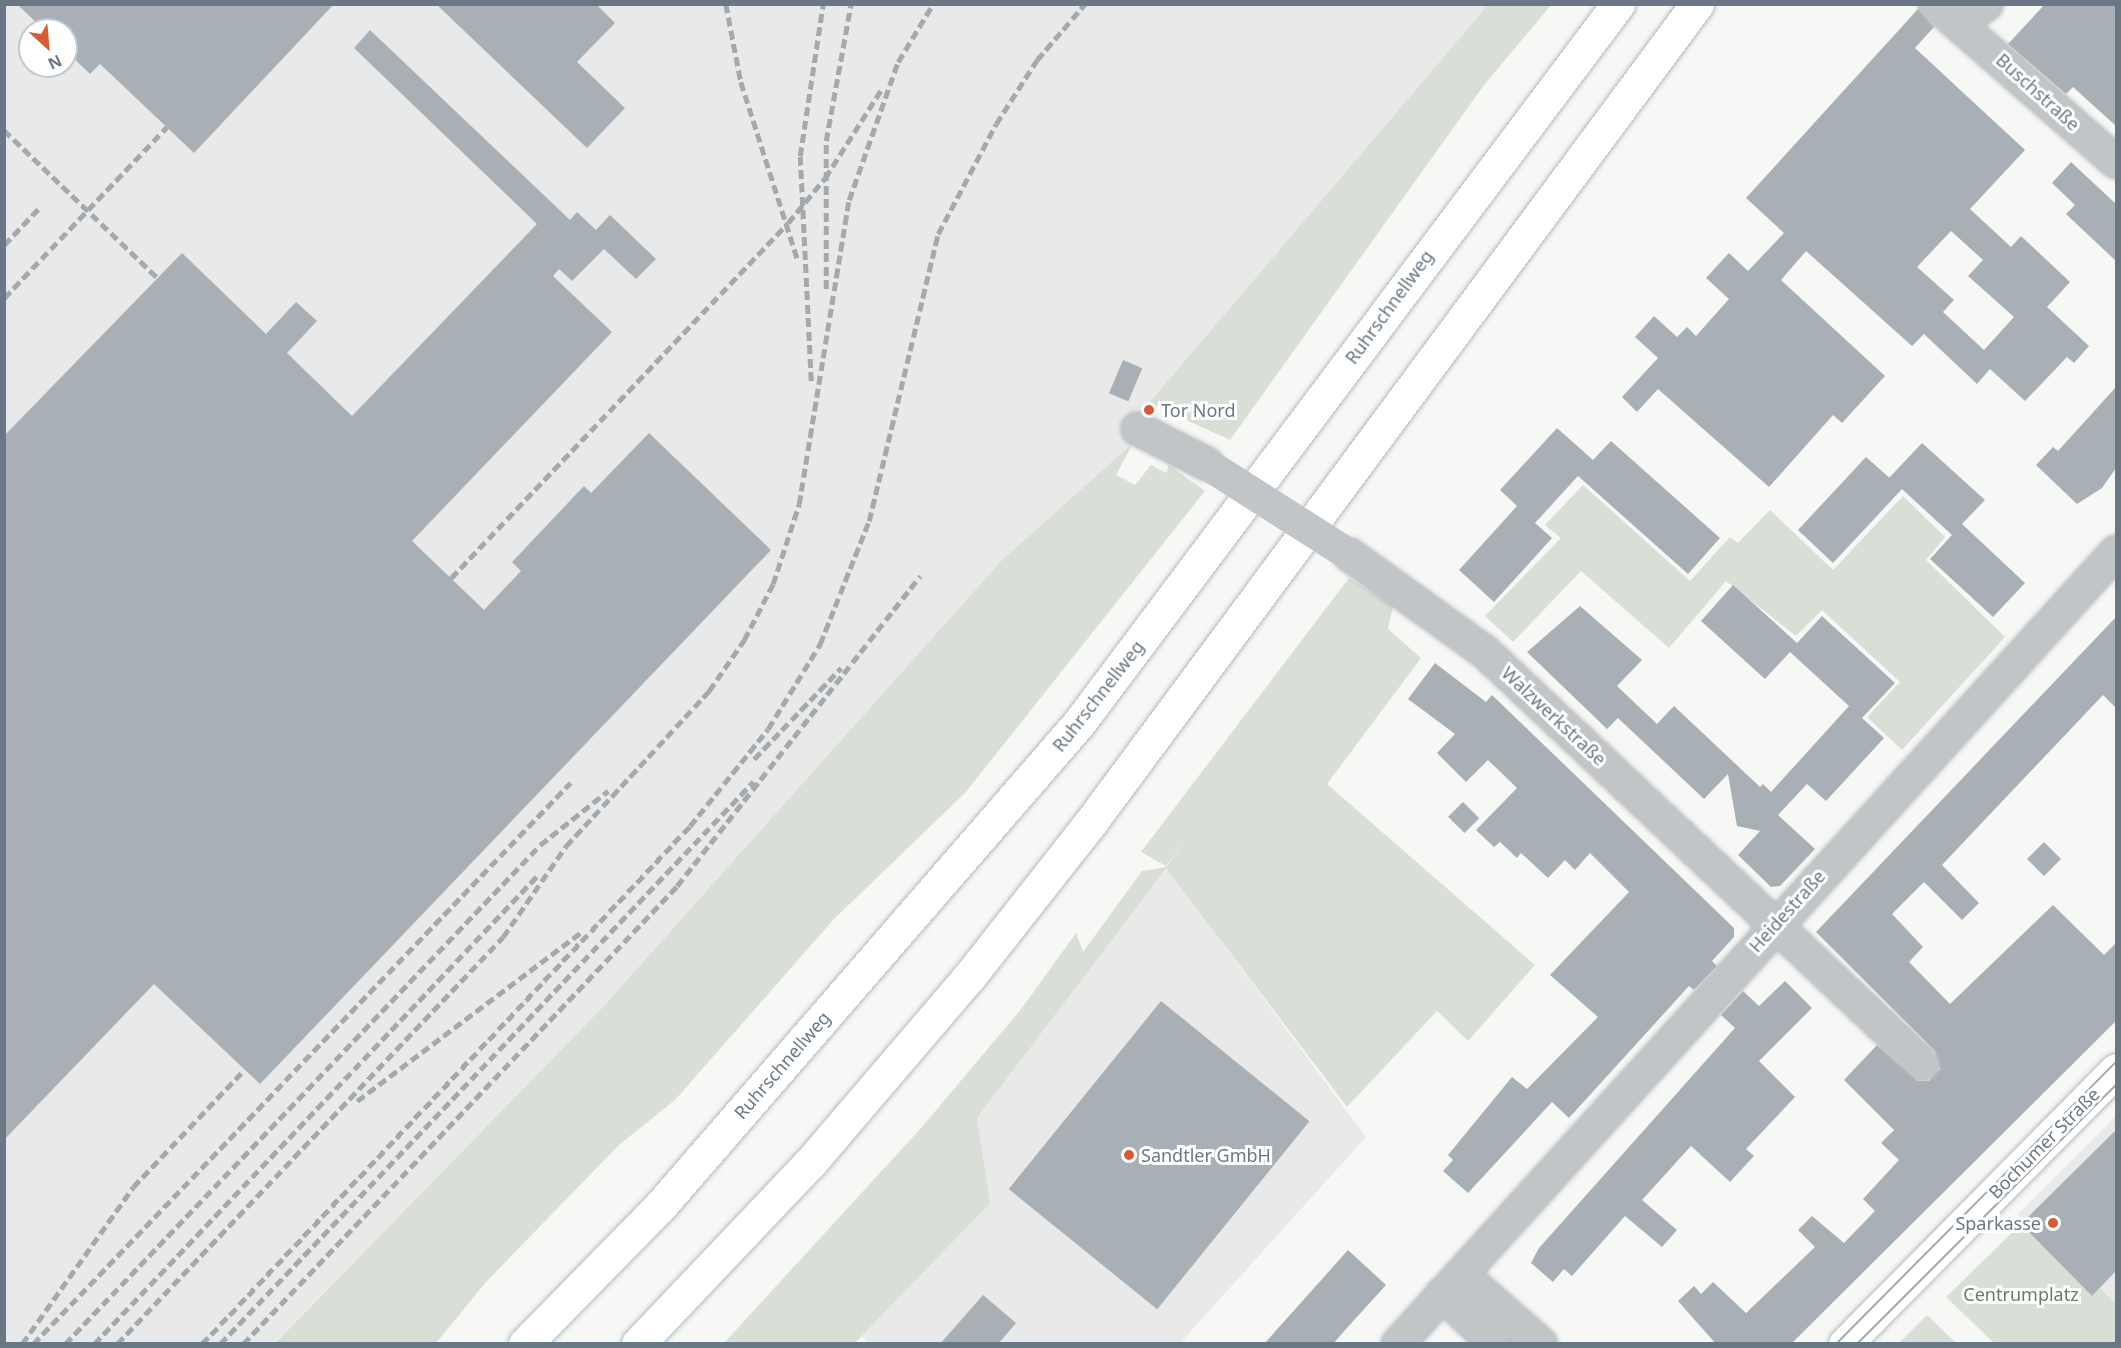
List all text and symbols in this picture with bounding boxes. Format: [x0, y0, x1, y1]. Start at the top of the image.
north arrow [18, 18, 78, 78]
street label: Buschstraße [1992, 49, 2084, 135]
text: N [44, 50, 66, 75]
street label: Ruhrschnellweg [1341, 246, 1437, 368]
place label: Tor Nord [1161, 399, 1235, 421]
marker: Tor Nord [1142, 403, 1156, 417]
street label: Ruhrschnellweg [1048, 636, 1148, 756]
street label: Walzwerkstraße [1497, 662, 1611, 770]
street label: Heidestraße [1744, 865, 1830, 957]
street label: Ruhrschnellweg [730, 1007, 834, 1123]
street label: Bochumer Straße [1984, 1083, 2104, 1203]
place label: Sandtler GmbH [1141, 1144, 1271, 1166]
marker: Sandtler GmbH [1122, 1148, 1136, 1162]
place label: Sparkasse [1955, 1212, 2041, 1234]
marker: Sparkasse [2046, 1216, 2060, 1230]
park label: Centrumplatz [1963, 1283, 2079, 1305]

